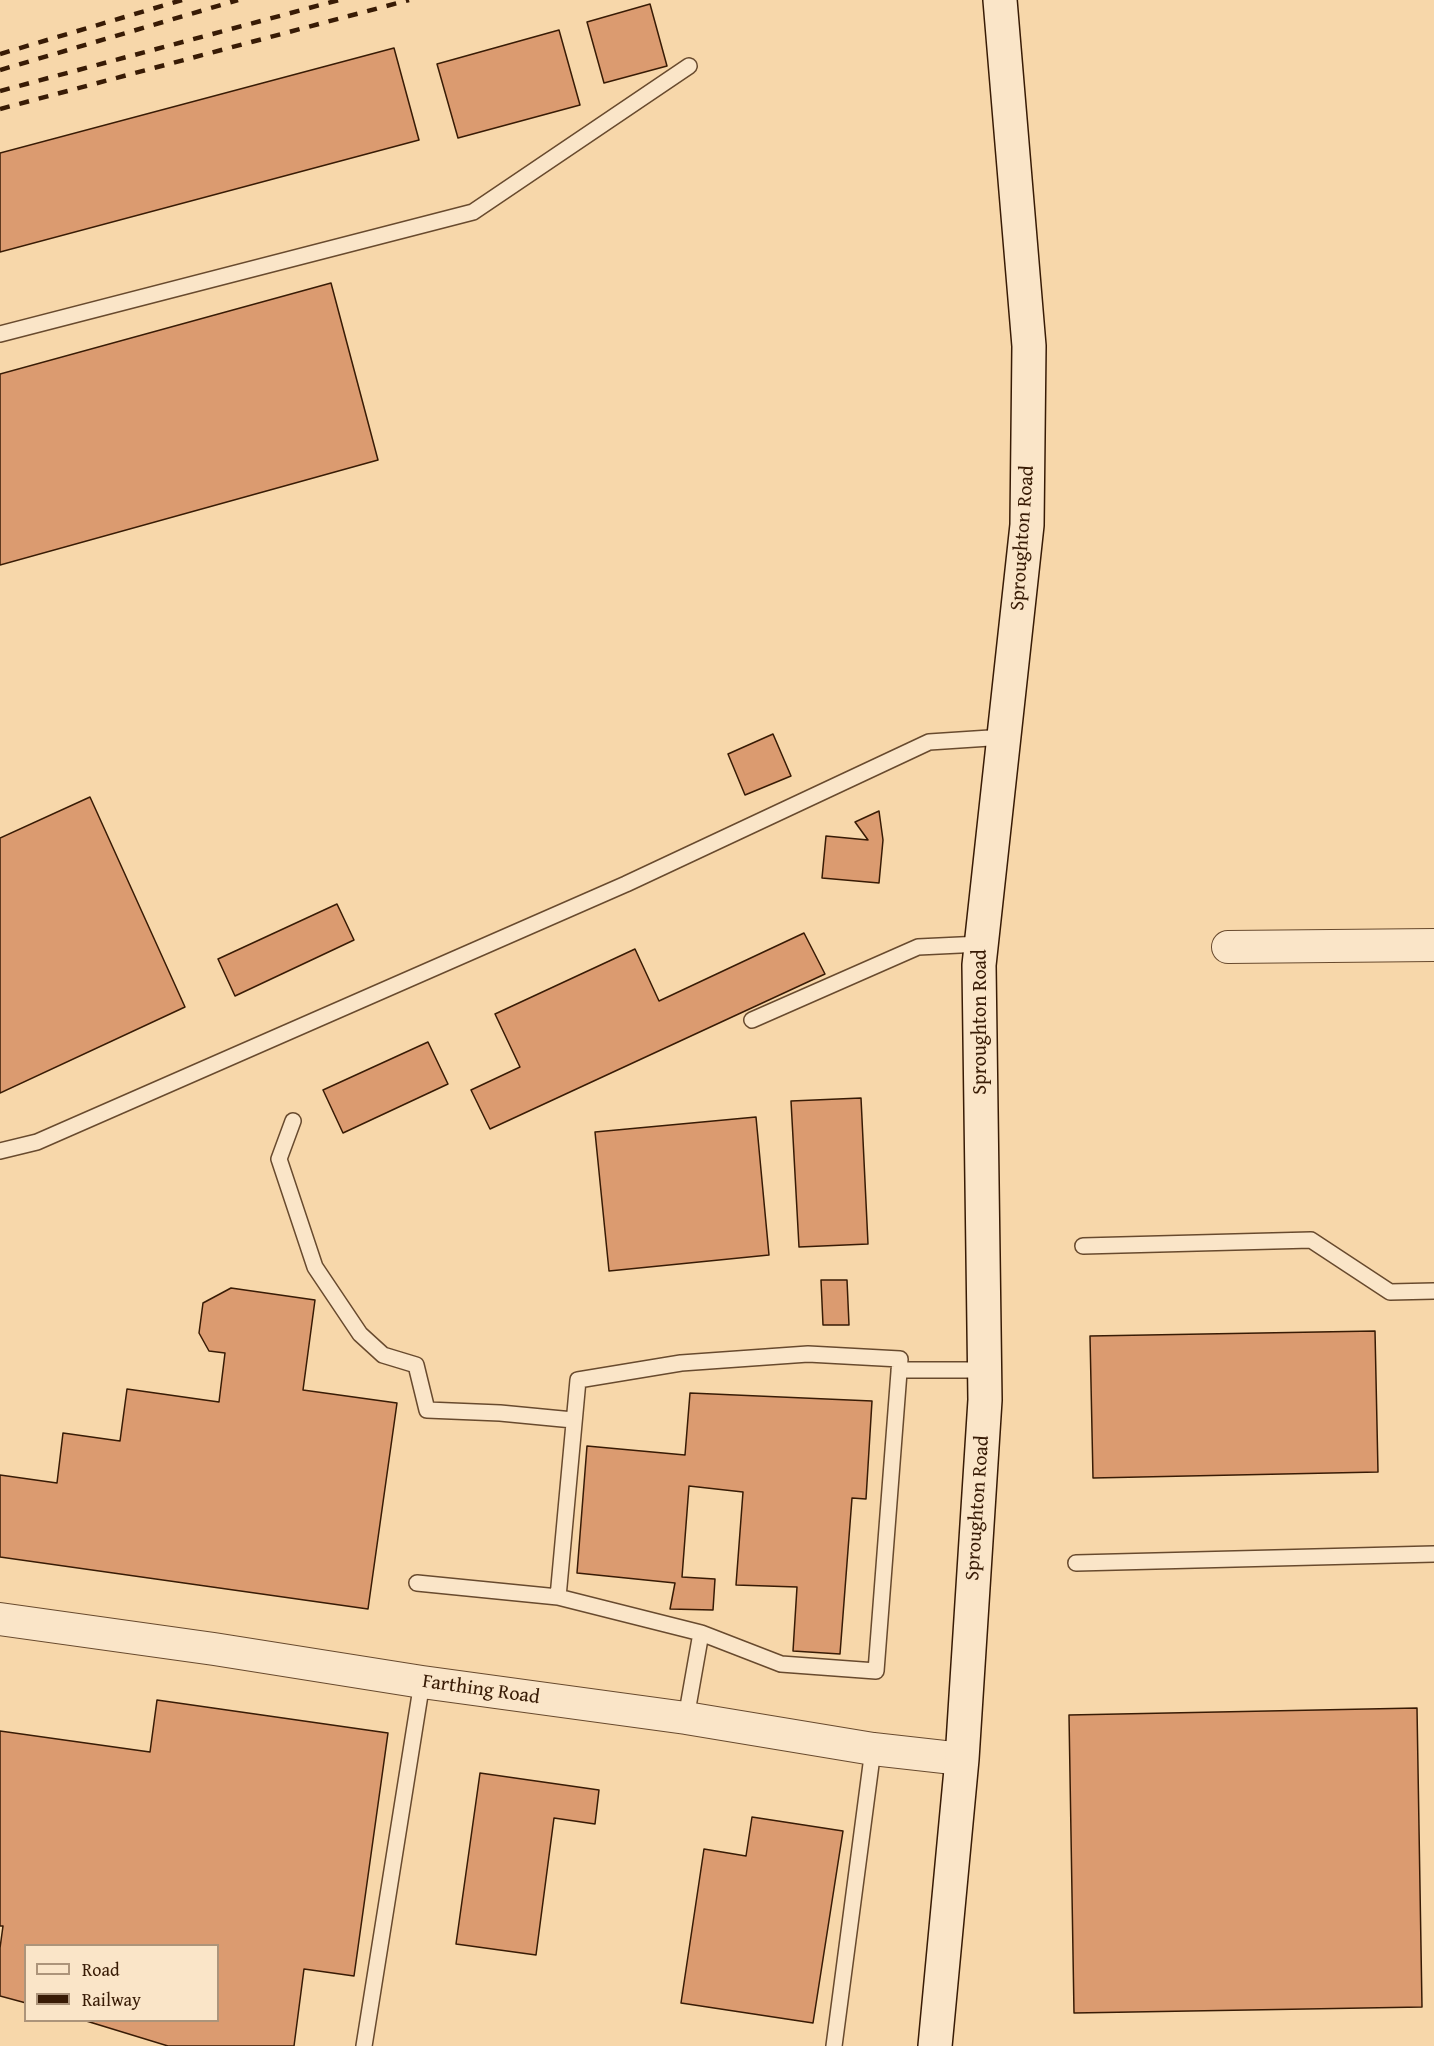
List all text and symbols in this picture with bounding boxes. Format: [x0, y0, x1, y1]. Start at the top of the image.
street label: Sproughton Road [1006, 465, 1040, 611]
street label: Sproughton Road [969, 949, 993, 1095]
street label: Sproughton Road [961, 1435, 995, 1581]
street label: Farthing Road [421, 1670, 541, 1710]
legend [24, 1944, 219, 2022]
text: Road [82, 1956, 120, 1983]
text: Railway [82, 1986, 141, 2013]

